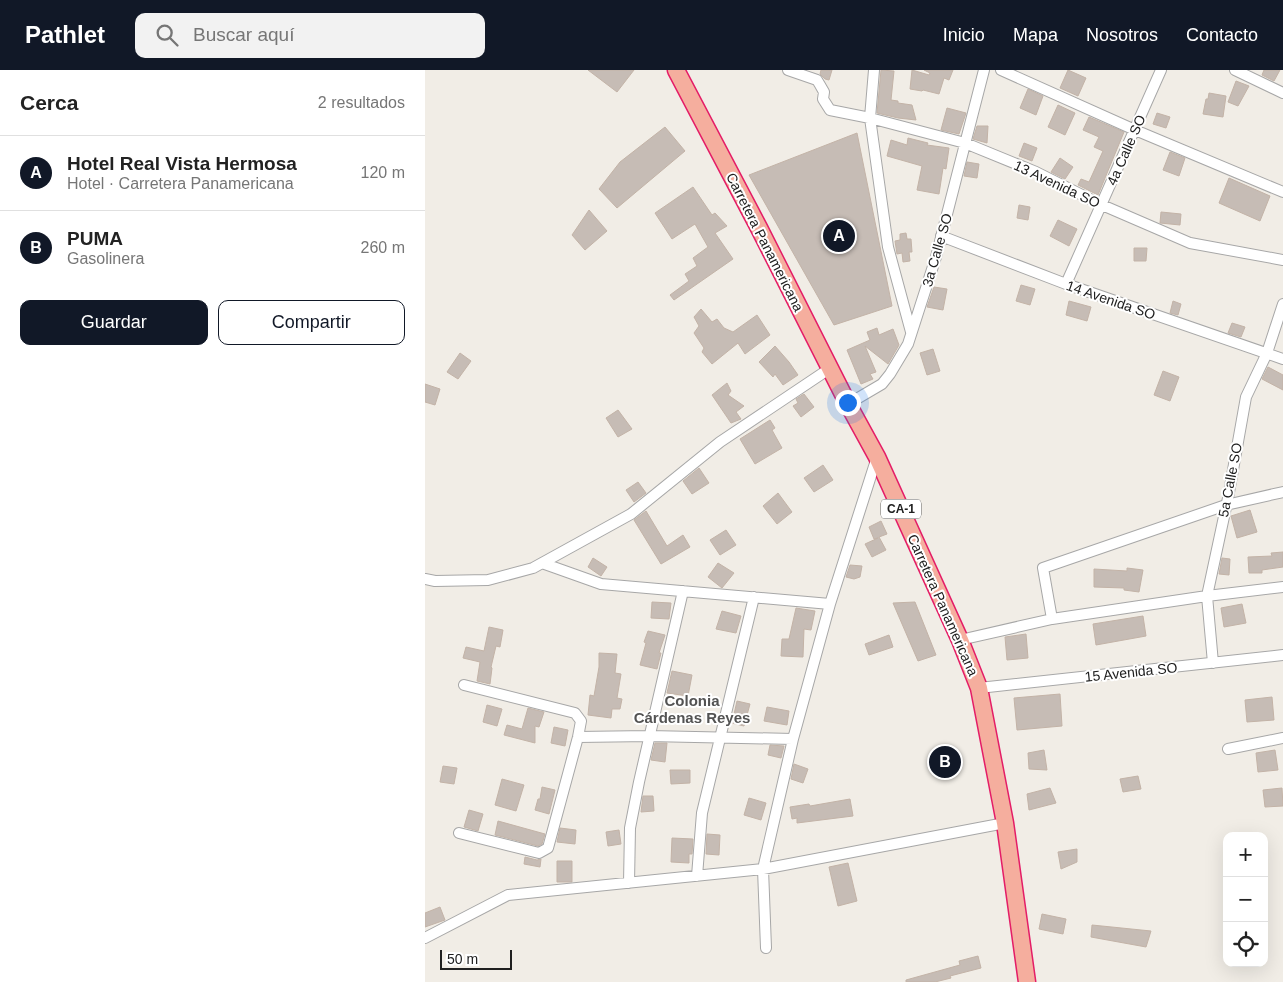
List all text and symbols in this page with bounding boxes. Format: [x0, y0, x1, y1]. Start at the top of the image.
search box [135, 13, 485, 58]
text: Pathlet [25, 21, 105, 48]
icon: search [153, 21, 181, 49]
text: Buscar aquí [193, 24, 294, 45]
text: Inicio [943, 25, 985, 45]
text: Mapa [1013, 25, 1058, 45]
text: Nosotros [1086, 25, 1158, 45]
text: Contacto [1186, 25, 1258, 45]
text: Cerca [20, 91, 78, 114]
text: 2 resultados [318, 94, 405, 111]
street label: 4a Calle SO [1103, 112, 1149, 188]
text: Hotel Real Vista Hermosa [67, 153, 297, 174]
street label: 13 Avenida SO [1011, 157, 1103, 211]
text: A [30, 164, 42, 181]
text: 120 m [361, 164, 405, 181]
street label: Carretera Panamericana [723, 170, 807, 314]
text: Hotel · Carretera Panamericana [67, 175, 294, 192]
street label: 3a Calle SO [919, 211, 955, 288]
pin: A [823, 217, 855, 255]
text: PUMA [67, 228, 123, 249]
text: B [30, 239, 42, 256]
text: 260 m [361, 239, 405, 256]
text: Gasolinera [67, 250, 144, 267]
street label: 14 Avenida SO [1064, 277, 1158, 323]
button: Guardar [20, 300, 208, 345]
button: Compartir [218, 300, 405, 345]
your location [835, 390, 861, 416]
street label: 5a Calle SO [1215, 441, 1245, 519]
road number: CA-1 [881, 499, 921, 518]
street label: Carretera Panamericana [905, 532, 982, 678]
street label: 15 Avenida SO [1084, 659, 1178, 685]
district label: Colonia Cárdenas Reyes [634, 692, 750, 726]
pin: B [929, 743, 961, 781]
map controls [1223, 832, 1268, 967]
button: + [1223, 832, 1268, 877]
button: − [1223, 877, 1268, 922]
button: locate [1223, 922, 1268, 967]
scale bar [440, 947, 513, 970]
text: 50 m [447, 951, 478, 967]

